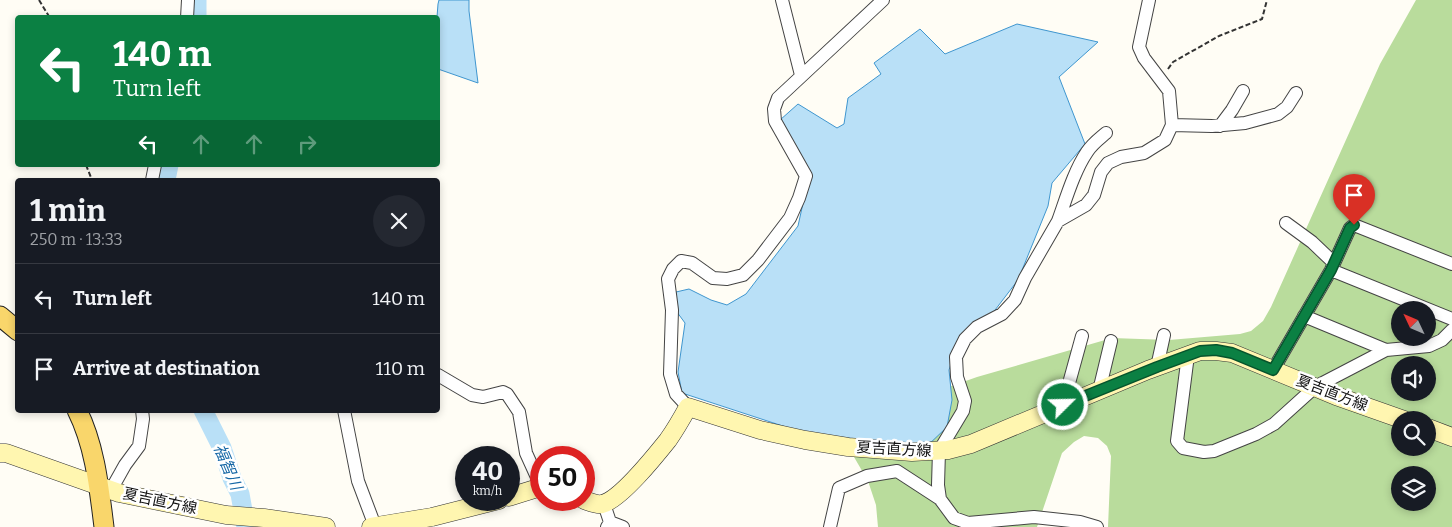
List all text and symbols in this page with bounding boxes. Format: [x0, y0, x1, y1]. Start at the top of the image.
text: 140 m [113, 33, 211, 75]
icon: left [30, 35, 95, 100]
text: Turn left [113, 75, 201, 102]
icon: left [134, 130, 162, 158]
icon: ahead [187, 130, 215, 158]
icon: ahead [240, 130, 268, 158]
icon: right [293, 130, 321, 158]
pin [1333, 174, 1375, 225]
icon: arrive [1340, 181, 1368, 209]
text: 1 min [30, 193, 106, 229]
button: close [373, 195, 425, 247]
text: 250 m · 13:33 [30, 230, 123, 249]
icon: left [30, 285, 58, 313]
text: Turn left [73, 287, 152, 310]
text: 140 m [372, 287, 425, 310]
north arrow [1391, 301, 1436, 346]
map controls [1391, 301, 1436, 511]
icon: arrive [30, 355, 58, 383]
button: sound [1391, 356, 1436, 401]
text: Arrive at destination [73, 357, 260, 380]
text: 110 m [375, 357, 425, 380]
street label: 夏吉直方線 [1294, 371, 1370, 415]
position arrow [1036, 378, 1088, 430]
button: search [1391, 411, 1436, 456]
street label: 夏吉直方線 [856, 438, 932, 460]
water label: 福智川 [210, 441, 247, 495]
speed limit sign: 50 [530, 446, 595, 511]
text: 40 [472, 457, 503, 487]
button: layers [1391, 466, 1436, 511]
street label: 夏吉直方線 [121, 484, 199, 518]
text: km/h [473, 484, 502, 498]

